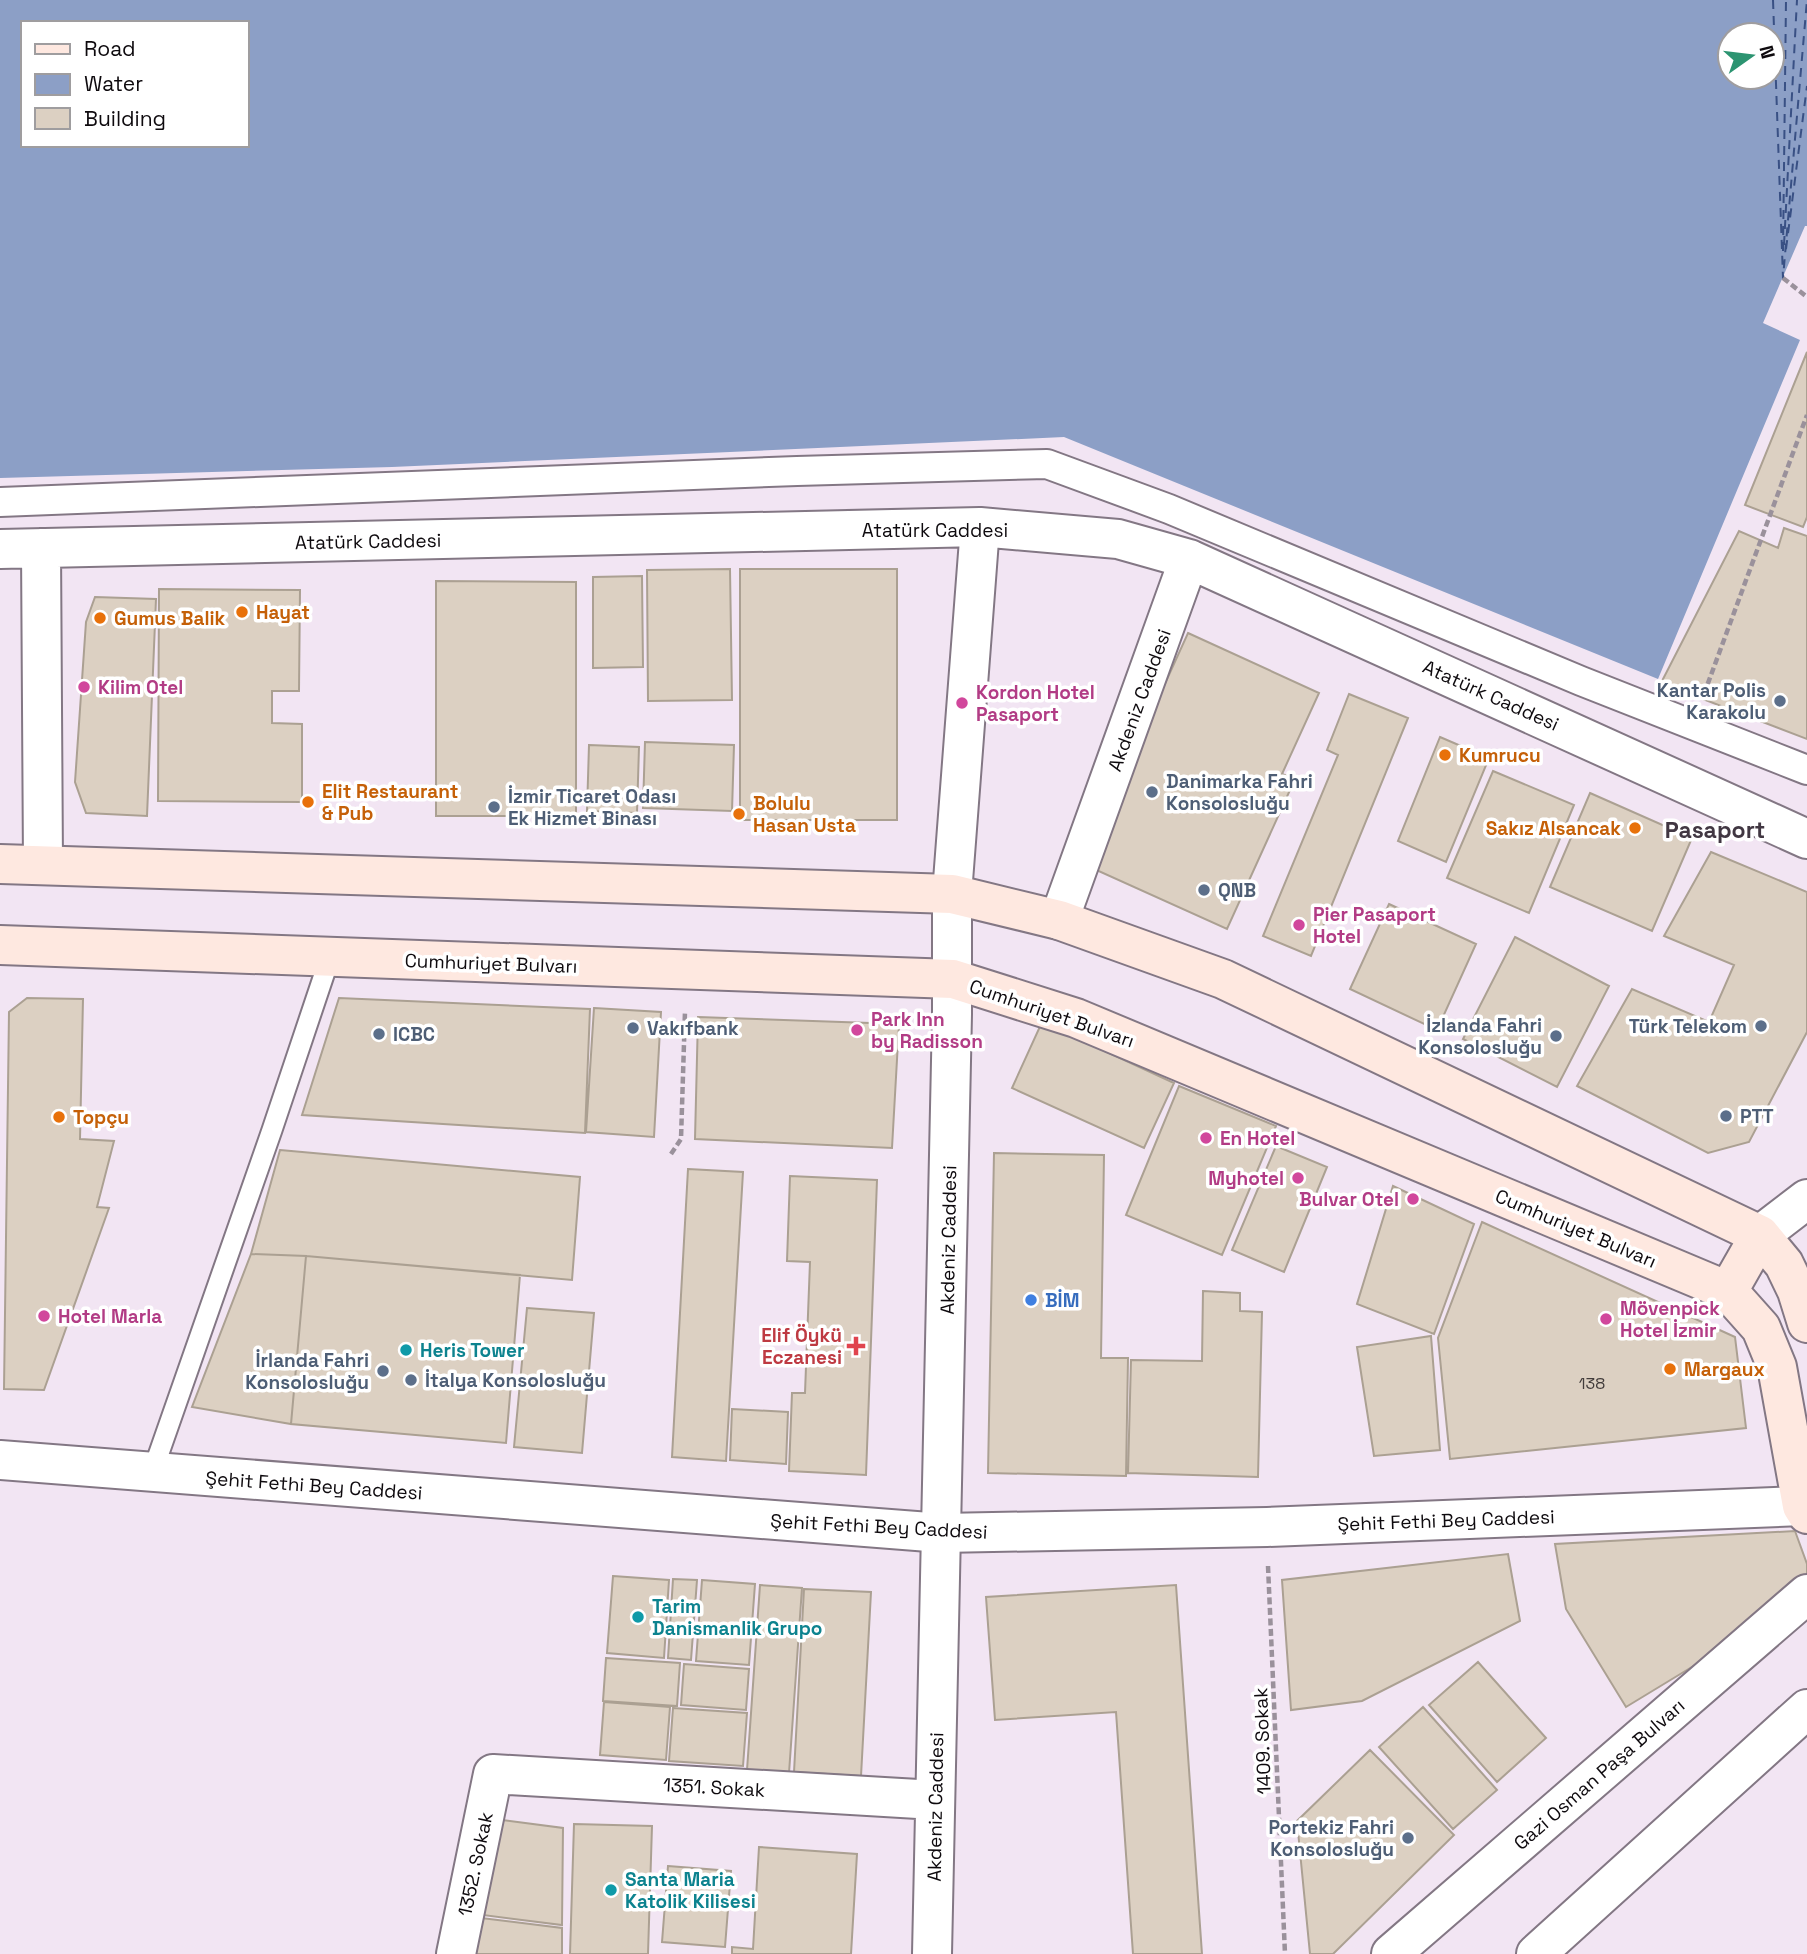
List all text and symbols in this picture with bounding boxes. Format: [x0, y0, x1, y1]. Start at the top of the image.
legend [21, 21, 248, 147]
north arrow [1716, 21, 1786, 91]
text: Road [84, 35, 136, 62]
text: N [1753, 43, 1781, 61]
text: Water [84, 70, 143, 97]
text: Building [84, 105, 166, 132]
street label: Atatürk Caddesi [862, 518, 1008, 543]
street label: Atatürk Caddesi [295, 528, 441, 555]
place label: Hayat [256, 600, 310, 625]
marker: Hayat [234, 604, 250, 620]
place label: Gumus Balik [114, 606, 226, 631]
marker: Gumus Balik [92, 610, 108, 626]
street label: Akdeniz Caddesi [1102, 626, 1177, 775]
street label: Atatürk Caddesi [1419, 654, 1563, 737]
place label: Kilim Otel [98, 675, 183, 700]
place label: Kantar Polis Karakolu [1657, 678, 1766, 725]
marker: Kilim Otel [76, 679, 92, 695]
place label: Kordon Hotel Pasaport [976, 680, 1095, 727]
marker: Kantar Polis Karakolu [1772, 693, 1788, 709]
marker: Kordon Hotel Pasaport [954, 695, 970, 711]
place label: Kumrucu [1459, 743, 1541, 768]
marker: Kumrucu [1437, 747, 1453, 763]
place label: Danimarka Fahri Konsolosluğu [1166, 769, 1313, 816]
place label: Elit Restaurant & Pub [322, 779, 458, 826]
place label: İzmir Ticaret Odası Ek Hizmet Binası [508, 784, 676, 831]
marker: Danimarka Fahri Konsolosluğu [1144, 784, 1160, 800]
place label: Bolulu Hasan Usta [753, 791, 856, 838]
marker: Elit Restaurant & Pub [300, 794, 316, 810]
marker: İzmir Ticaret Odası Ek Hizmet Binası [486, 799, 502, 815]
marker: Bolulu Hasan Usta [731, 806, 747, 822]
district label: Pasaport [1665, 815, 1765, 845]
place label: Sakız Alsancak [1486, 816, 1621, 841]
marker: Sakız Alsancak [1627, 820, 1643, 836]
place label: QNB [1218, 878, 1256, 903]
marker: QNB [1196, 882, 1212, 898]
place label: Pier Pasaport Hotel [1313, 902, 1436, 949]
marker: Pier Pasaport Hotel [1291, 917, 1307, 933]
street label: Cumhuriyet Bulvarı [404, 948, 578, 979]
street label: Cumhuriyet Bulvarı [966, 974, 1138, 1053]
place label: Park Inn by Radisson [871, 1007, 983, 1054]
place label: İzlanda Fahri Konsolosluğu [1418, 1013, 1542, 1060]
place label: Türk Telekom [1629, 1014, 1747, 1039]
place label: Vakıfbank [647, 1016, 739, 1041]
marker: Türk Telekom [1753, 1018, 1769, 1034]
marker: Vakıfbank [625, 1020, 641, 1036]
place label: ICBC [393, 1022, 435, 1047]
marker: Park Inn by Radisson [849, 1022, 865, 1038]
marker: ICBC [371, 1026, 387, 1042]
marker: İzlanda Fahri Konsolosluğu [1548, 1028, 1564, 1044]
place label: PTT [1740, 1104, 1774, 1129]
place label: Topçu [73, 1105, 129, 1130]
marker: PTT [1718, 1108, 1734, 1124]
marker: Topçu [51, 1109, 67, 1125]
place label: En Hotel [1220, 1126, 1295, 1151]
marker: En Hotel [1198, 1130, 1214, 1146]
street label: Akdeniz Caddesi [935, 1165, 962, 1315]
place label: Myhotel [1208, 1166, 1284, 1191]
marker: Myhotel [1290, 1170, 1306, 1186]
street label: Cumhuriyet Bulvarı [1491, 1183, 1660, 1274]
place label: Bulvar Otel [1299, 1187, 1399, 1212]
marker: Bulvar Otel [1405, 1191, 1421, 1207]
place label: BİM [1045, 1288, 1079, 1313]
marker: BİM [1023, 1292, 1039, 1308]
place label: Mövenpick Hotel İzmir [1620, 1296, 1720, 1343]
place label: Hotel Marla [58, 1304, 162, 1329]
marker: Hotel Marla [36, 1308, 52, 1324]
marker: Mövenpick Hotel İzmir [1598, 1311, 1614, 1327]
place label: Elif Öykü Eczanesi [761, 1323, 842, 1370]
place label: Heris Tower [420, 1338, 525, 1363]
marker: Elif Öykü Eczanesi [848, 1338, 864, 1354]
marker: Heris Tower [398, 1342, 414, 1358]
place label: İrlanda Fahri Konsolosluğu [245, 1348, 369, 1395]
place label: Margaux [1684, 1357, 1765, 1382]
marker: Margaux [1662, 1361, 1678, 1377]
marker: İrlanda Fahri Konsolosluğu [375, 1363, 391, 1379]
place label: İtalya Konsolosluğu [425, 1368, 606, 1393]
marker: İtalya Konsolosluğu [403, 1372, 419, 1388]
house number: 138 [1579, 1373, 1605, 1394]
street label: Şehit Fethi Bey Caddesi [205, 1465, 423, 1506]
street label: Şehit Fethi Bey Caddesi [1337, 1504, 1555, 1537]
street label: Şehit Fethi Bey Caddesi [770, 1508, 988, 1545]
place label: Tarim Danismanlik Grupo [652, 1594, 822, 1641]
marker: Tarim Danismanlik Grupo [630, 1609, 646, 1625]
street label: 1409. Sokak [1248, 1687, 1277, 1795]
street label: Gazi Osman Paşa Bulvarı [1509, 1693, 1690, 1856]
street label: Akdeniz Caddesi [922, 1732, 949, 1882]
street label: 1351. Sokak [662, 1772, 766, 1803]
street label: 1352. Sokak [452, 1810, 499, 1918]
place label: Portekiz Fahri Konsolosluğu [1269, 1815, 1394, 1862]
marker: Portekiz Fahri Konsolosluğu [1400, 1830, 1416, 1846]
place label: Santa Maria Katolik Kilisesi [625, 1867, 756, 1914]
marker: Santa Maria Katolik Kilisesi [603, 1882, 619, 1898]

